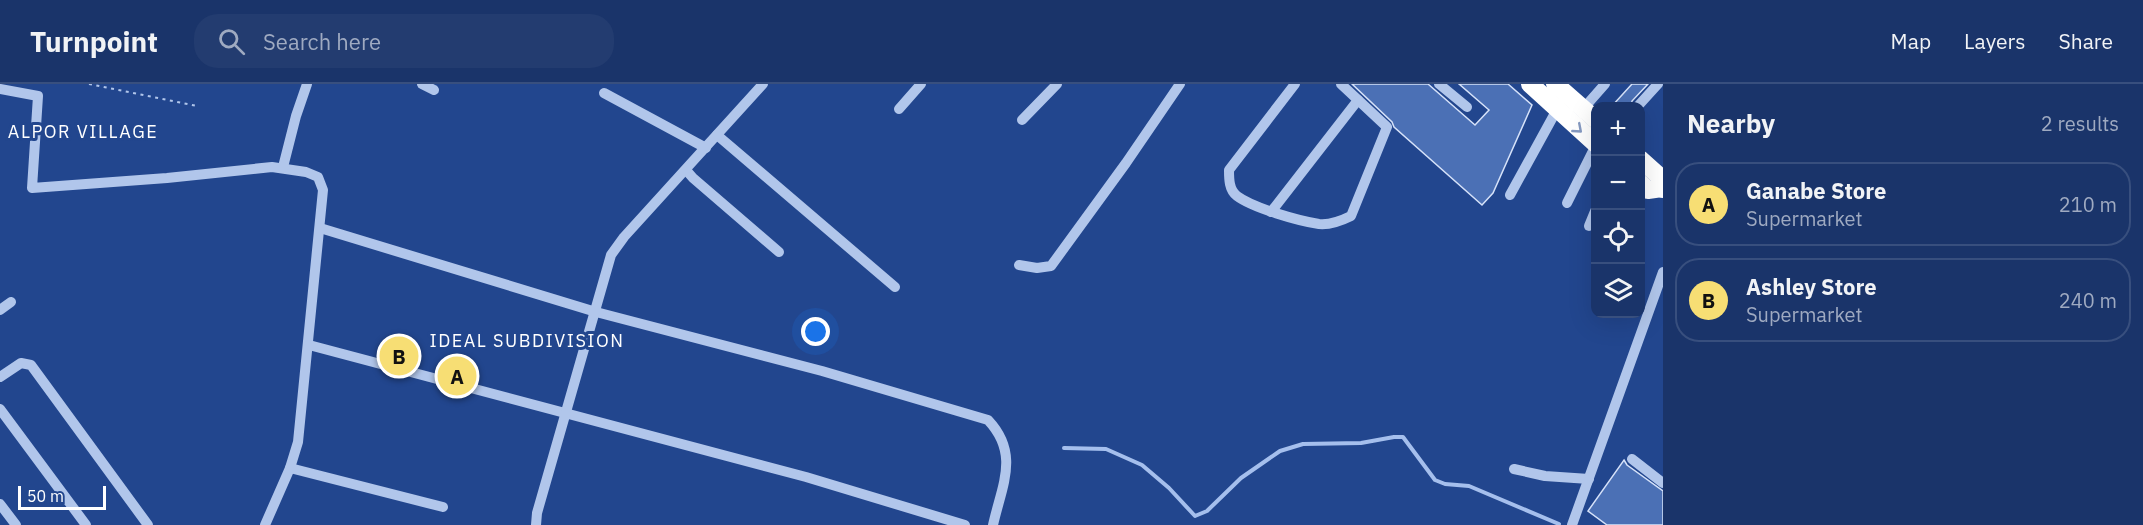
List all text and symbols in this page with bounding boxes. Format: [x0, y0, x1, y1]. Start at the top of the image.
search box [194, 14, 614, 68]
text: Turnpoint [30, 23, 158, 60]
icon: search [215, 25, 248, 58]
text: Search here [263, 27, 381, 56]
text: Map [1891, 27, 1931, 55]
text: Layers [1964, 27, 2026, 55]
text: Share [2059, 27, 2113, 55]
map controls [1591, 102, 1645, 318]
button: + [1591, 102, 1645, 156]
text: Nearby [1687, 106, 1775, 140]
text: 2 results [2041, 110, 2119, 137]
district label: ALPOR VILLAGE [8, 120, 158, 143]
one-way arrow [1571, 122, 1582, 133]
button: − [1591, 156, 1645, 210]
text: Ganabe Store [1746, 176, 1886, 205]
text: A [1702, 191, 1715, 218]
text: 210 m [2059, 191, 2117, 218]
text: Supermarket [1746, 205, 1863, 232]
button: locate [1591, 210, 1645, 264]
button: layers [1591, 264, 1645, 318]
text: Ashley Store [1746, 272, 1877, 301]
text: B [1702, 287, 1715, 314]
text: 240 m [2059, 287, 2117, 314]
text: Supermarket [1746, 301, 1863, 328]
your location [801, 317, 830, 346]
district label: IDEAL SUBDIVISION [429, 329, 625, 352]
pin: B [380, 334, 418, 378]
pin: A [438, 354, 476, 398]
scale bar [18, 483, 106, 510]
text: 50 m [27, 486, 64, 506]

